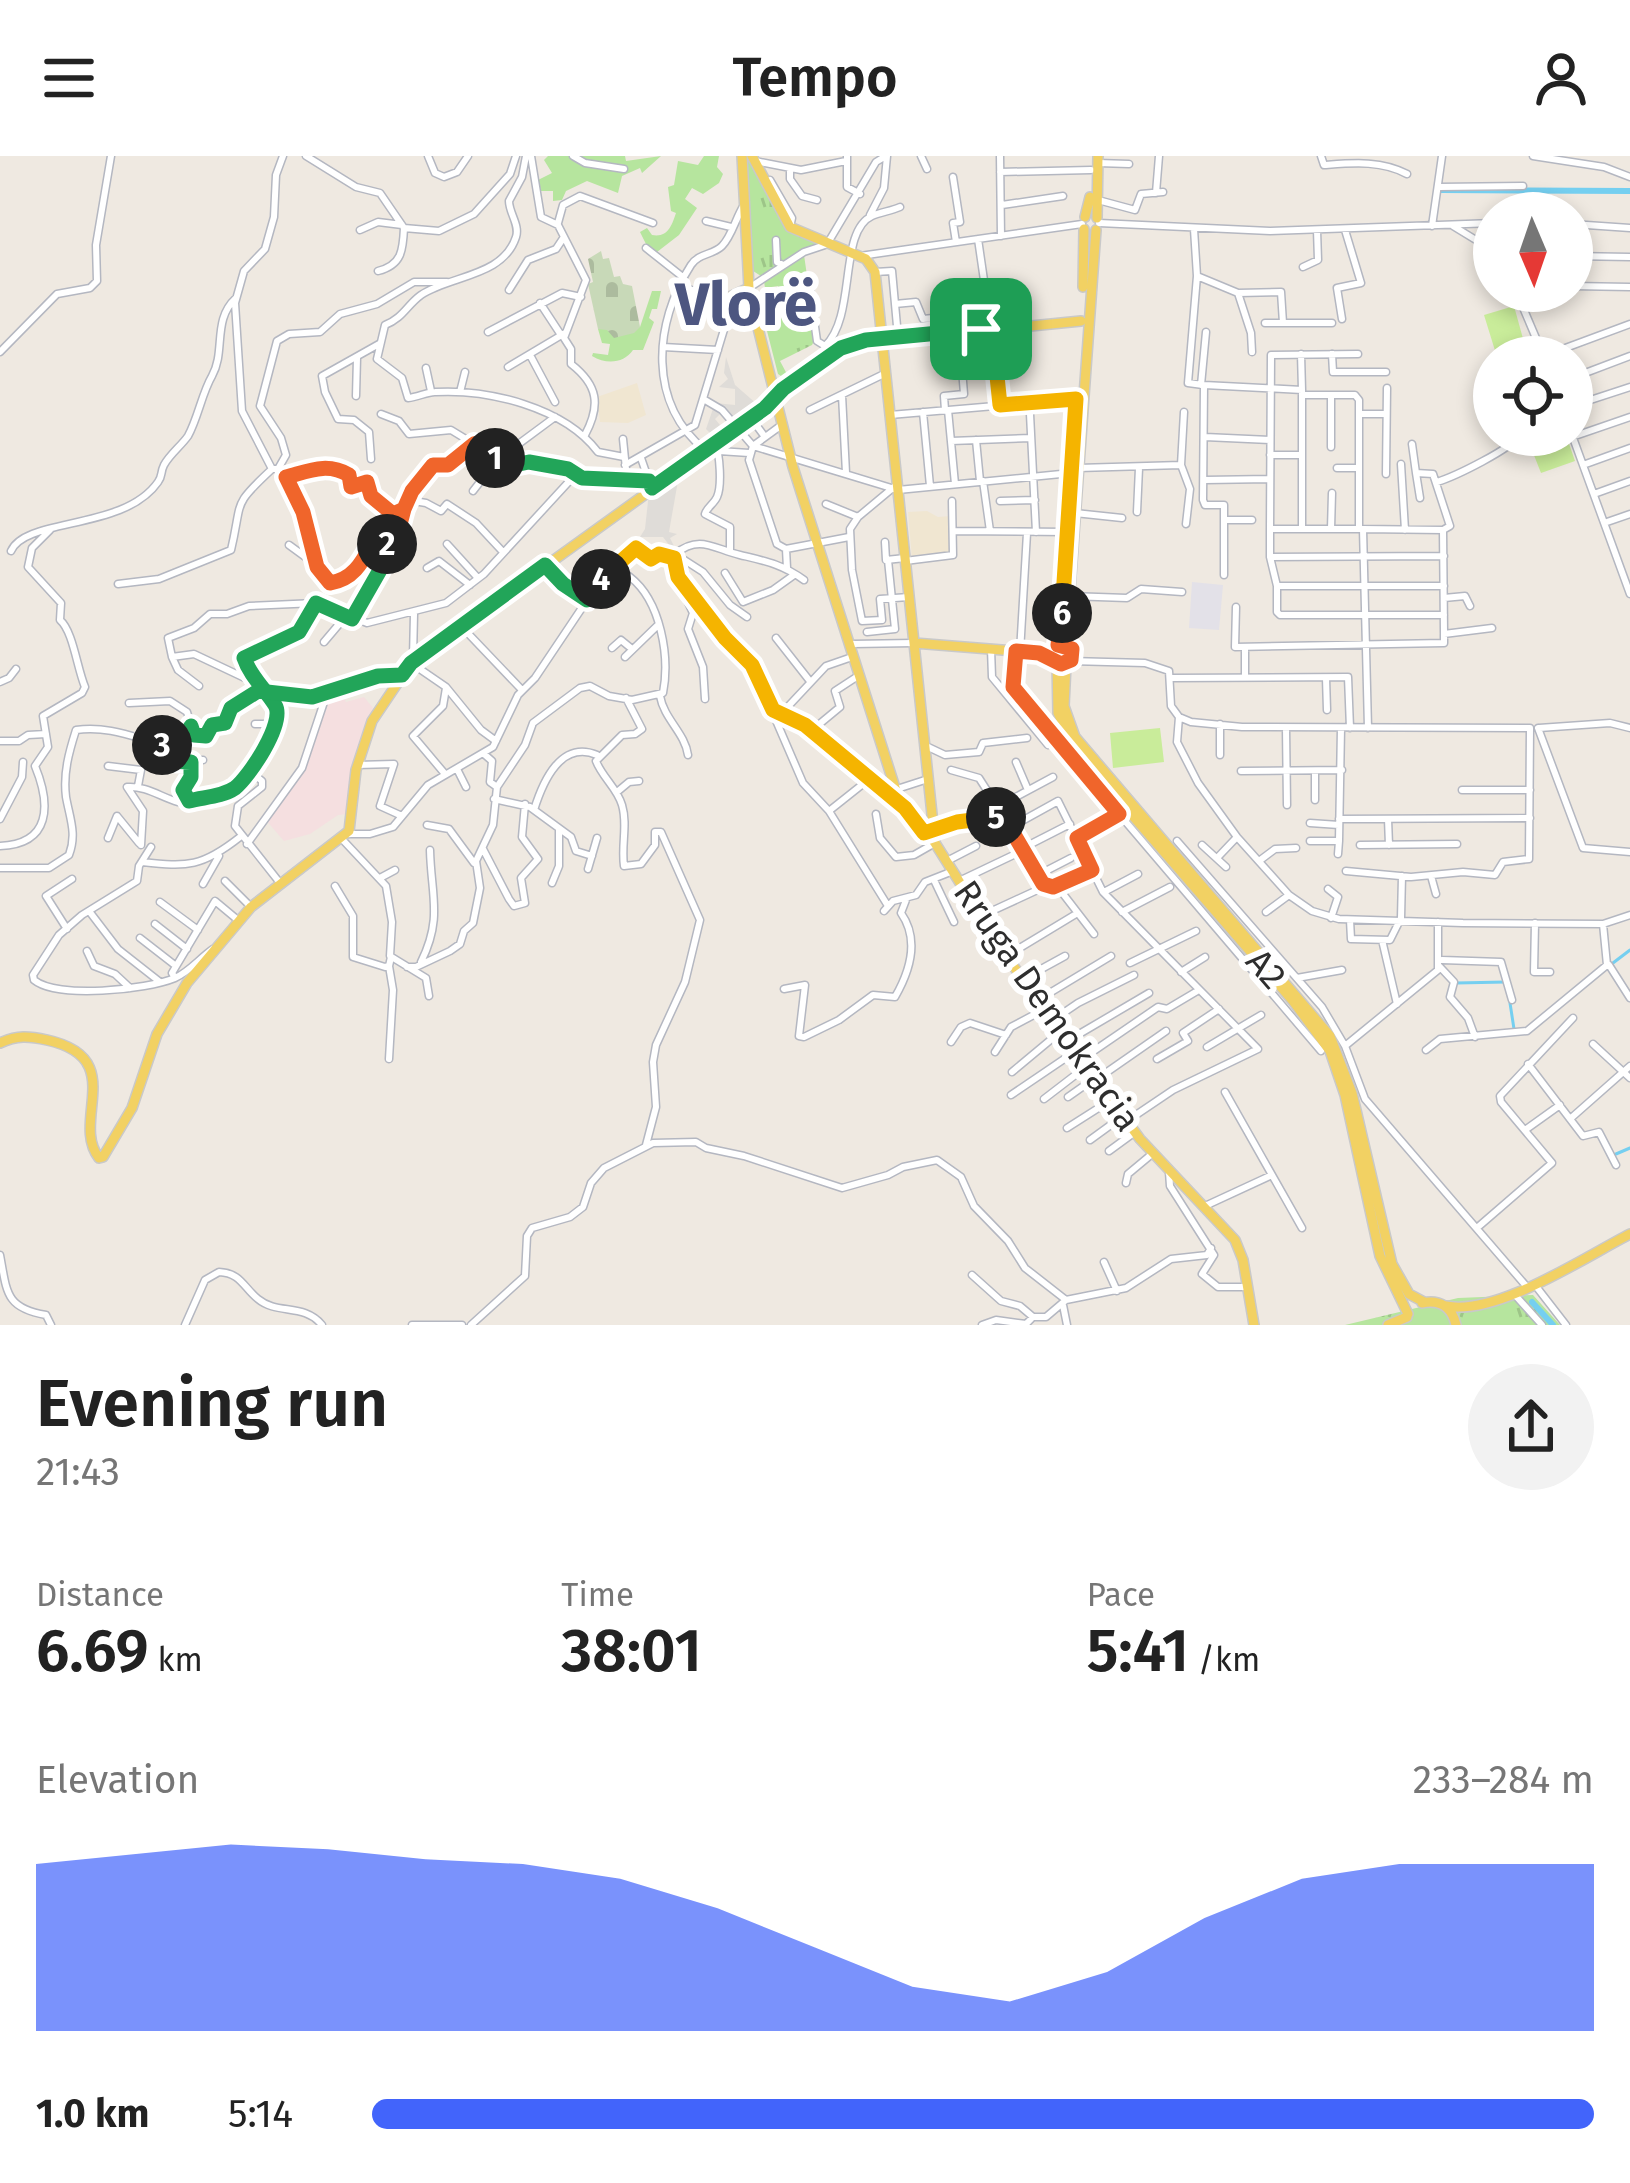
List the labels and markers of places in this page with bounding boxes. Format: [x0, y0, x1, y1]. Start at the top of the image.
pin [930, 278, 1032, 380]
pin: 1 [465, 428, 525, 488]
pin: 2 [357, 514, 417, 574]
pin: 4 [571, 549, 631, 609]
pin: 6 [1032, 583, 1092, 643]
pin: 3 [132, 715, 192, 775]
pin: 5 [966, 787, 1026, 847]

